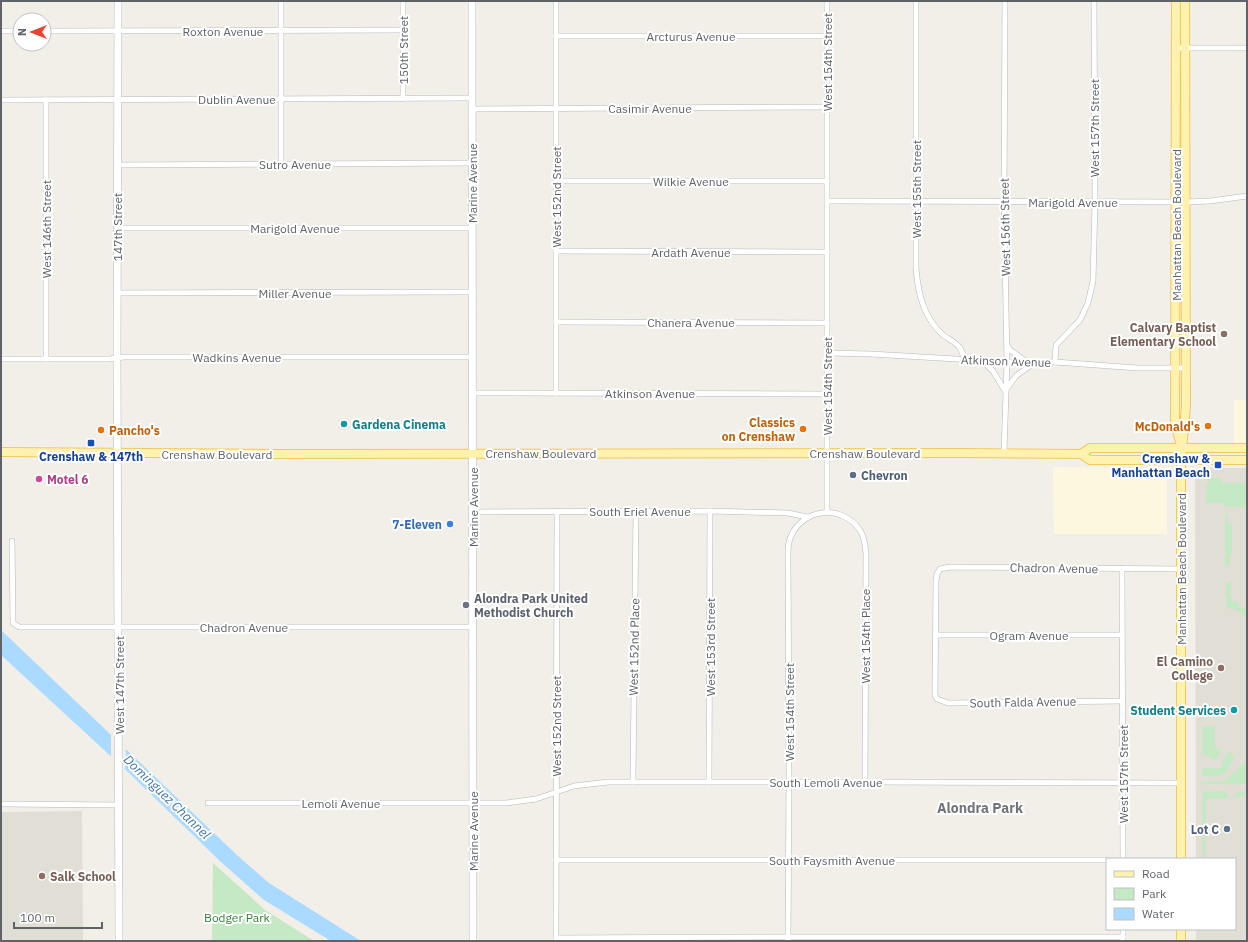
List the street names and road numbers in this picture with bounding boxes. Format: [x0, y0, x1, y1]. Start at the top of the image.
street label: West 154th Street [820, 13, 835, 111]
street label: 150th Street [396, 16, 411, 84]
street label: Roxton Avenue [183, 24, 264, 39]
street label: Arcturus Avenue [646, 29, 736, 44]
street label: West 157th Street [1087, 79, 1102, 177]
street label: Dublin Avenue [198, 92, 276, 107]
street label: Casimir Avenue [608, 101, 692, 116]
street label: West 155th Street [909, 140, 924, 238]
street label: Marine Avenue [465, 143, 480, 223]
street label: West 152nd Street [549, 146, 564, 248]
street label: Manhattan Beach Boulevard [1169, 149, 1184, 301]
street label: Sutro Avenue [259, 157, 331, 172]
street label: Wilkie Avenue [653, 174, 729, 189]
street label: West 156th Street [997, 178, 1013, 276]
street label: West 146th Street [39, 180, 54, 278]
street label: 147th Street [110, 193, 125, 261]
street label: Marigold Avenue [1028, 195, 1118, 210]
street label: Marigold Avenue [250, 221, 340, 236]
street label: Ardath Avenue [651, 245, 731, 260]
street label: Miller Avenue [258, 286, 332, 301]
street label: Chanera Avenue [647, 315, 735, 330]
street label: West 154th Street [820, 337, 835, 435]
street label: Wadkins Avenue [193, 350, 282, 365]
street label: Atkinson Avenue [961, 352, 1052, 370]
street label: Atkinson Avenue [605, 386, 696, 401]
street label: Crenshaw Boulevard [486, 446, 596, 461]
street label: Crenshaw Boulevard [810, 446, 920, 461]
street label: Crenshaw Boulevard [162, 447, 272, 462]
street label: Marine Avenue [466, 467, 481, 547]
street label: Manhattan Beach Boulevard [1174, 493, 1189, 645]
street label: South Eriel Avenue [589, 504, 691, 519]
street label: Chadron Avenue [1010, 560, 1099, 576]
street label: West 154th Place [858, 588, 873, 683]
street label: West 152nd Place [626, 598, 642, 696]
street label: West 153rd Street [703, 598, 718, 696]
street label: Chadron Avenue [200, 620, 289, 635]
street label: Ogram Avenue [990, 628, 1069, 643]
street label: West 147th Street [112, 636, 127, 734]
street label: West 154th Street [782, 663, 797, 761]
street label: West 152nd Street [549, 675, 564, 777]
street label: South Falda Avenue [970, 694, 1077, 710]
street label: West 157th Street [1116, 725, 1131, 823]
street label: South Lemoli Avenue [769, 775, 883, 790]
street label: Marine Avenue [466, 791, 481, 871]
street label: Lemoli Avenue [302, 796, 381, 811]
street label: South Faysmith Avenue [769, 853, 895, 868]

